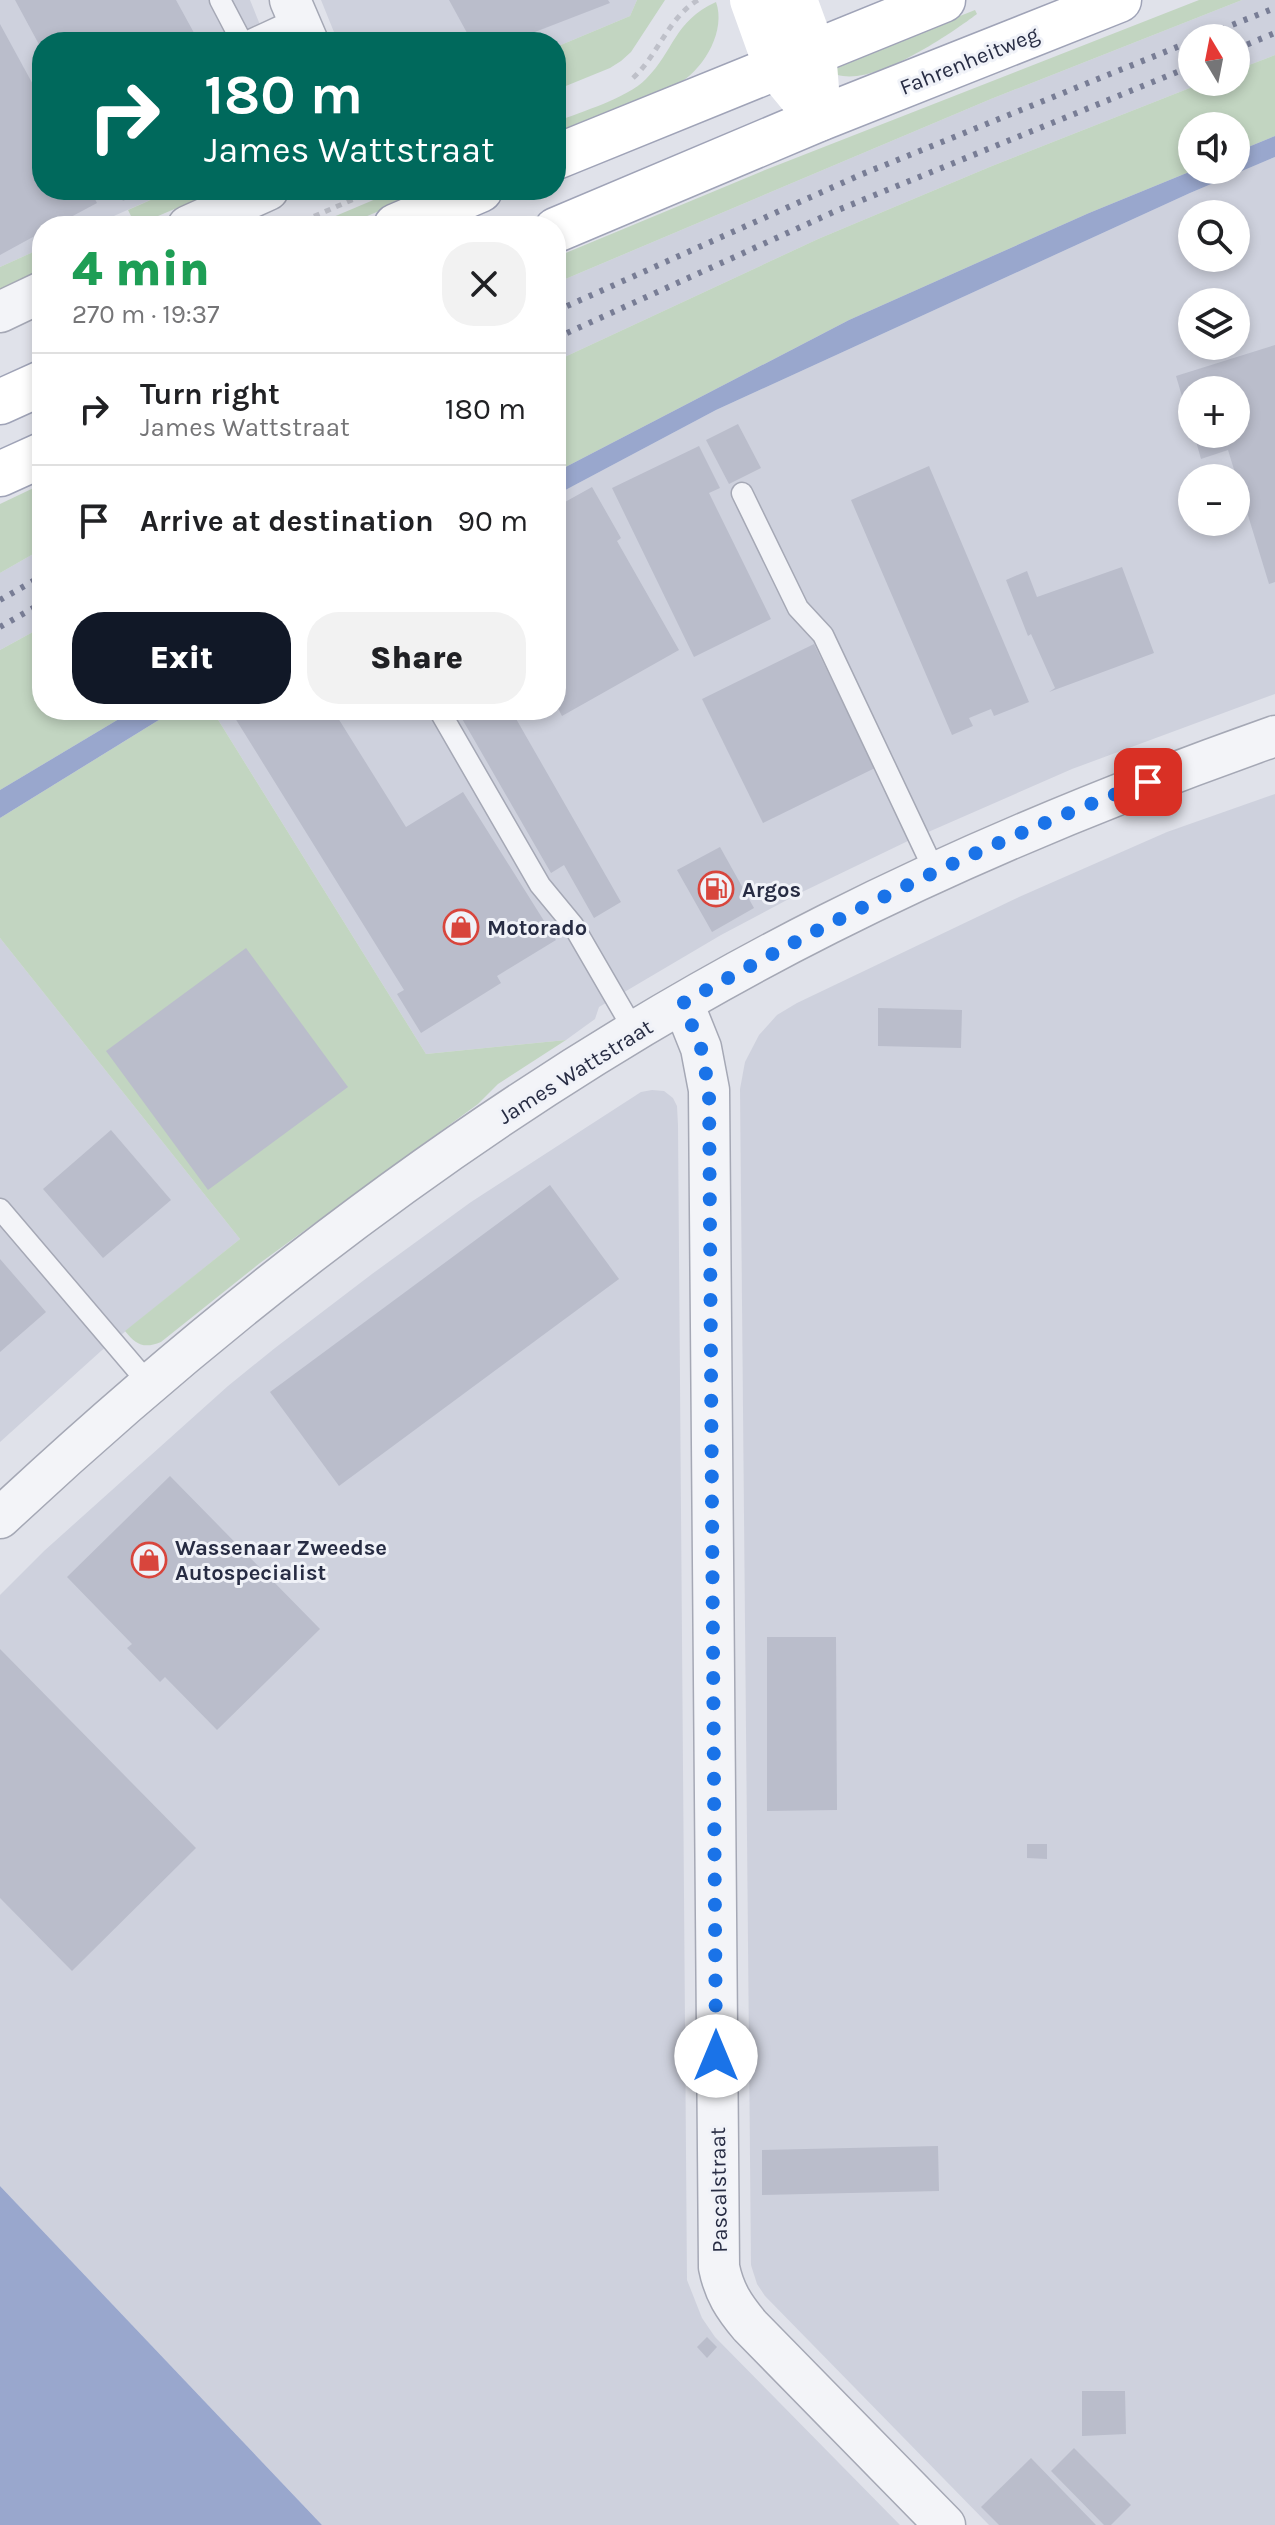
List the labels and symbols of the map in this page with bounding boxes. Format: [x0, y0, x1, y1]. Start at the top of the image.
street label: Fahrenheitweg [896, 21, 1043, 101]
north arrow [1178, 24, 1250, 96]
pin [1114, 748, 1182, 816]
fuel station icon: Argos [697, 870, 735, 908]
place label: Argos [742, 877, 801, 903]
shop icon: Motorado [442, 908, 480, 946]
place label: Motorado [487, 915, 587, 941]
street label: James Wattstraat [493, 1014, 658, 1130]
place label: Wassenaar Zweedse Autospecialist [175, 1535, 387, 1586]
shop icon: Wassenaar Zweedse Autospecialist [130, 1541, 168, 1579]
position arrow [674, 2014, 758, 2098]
street label: Pascalstraat [705, 2127, 733, 2253]

